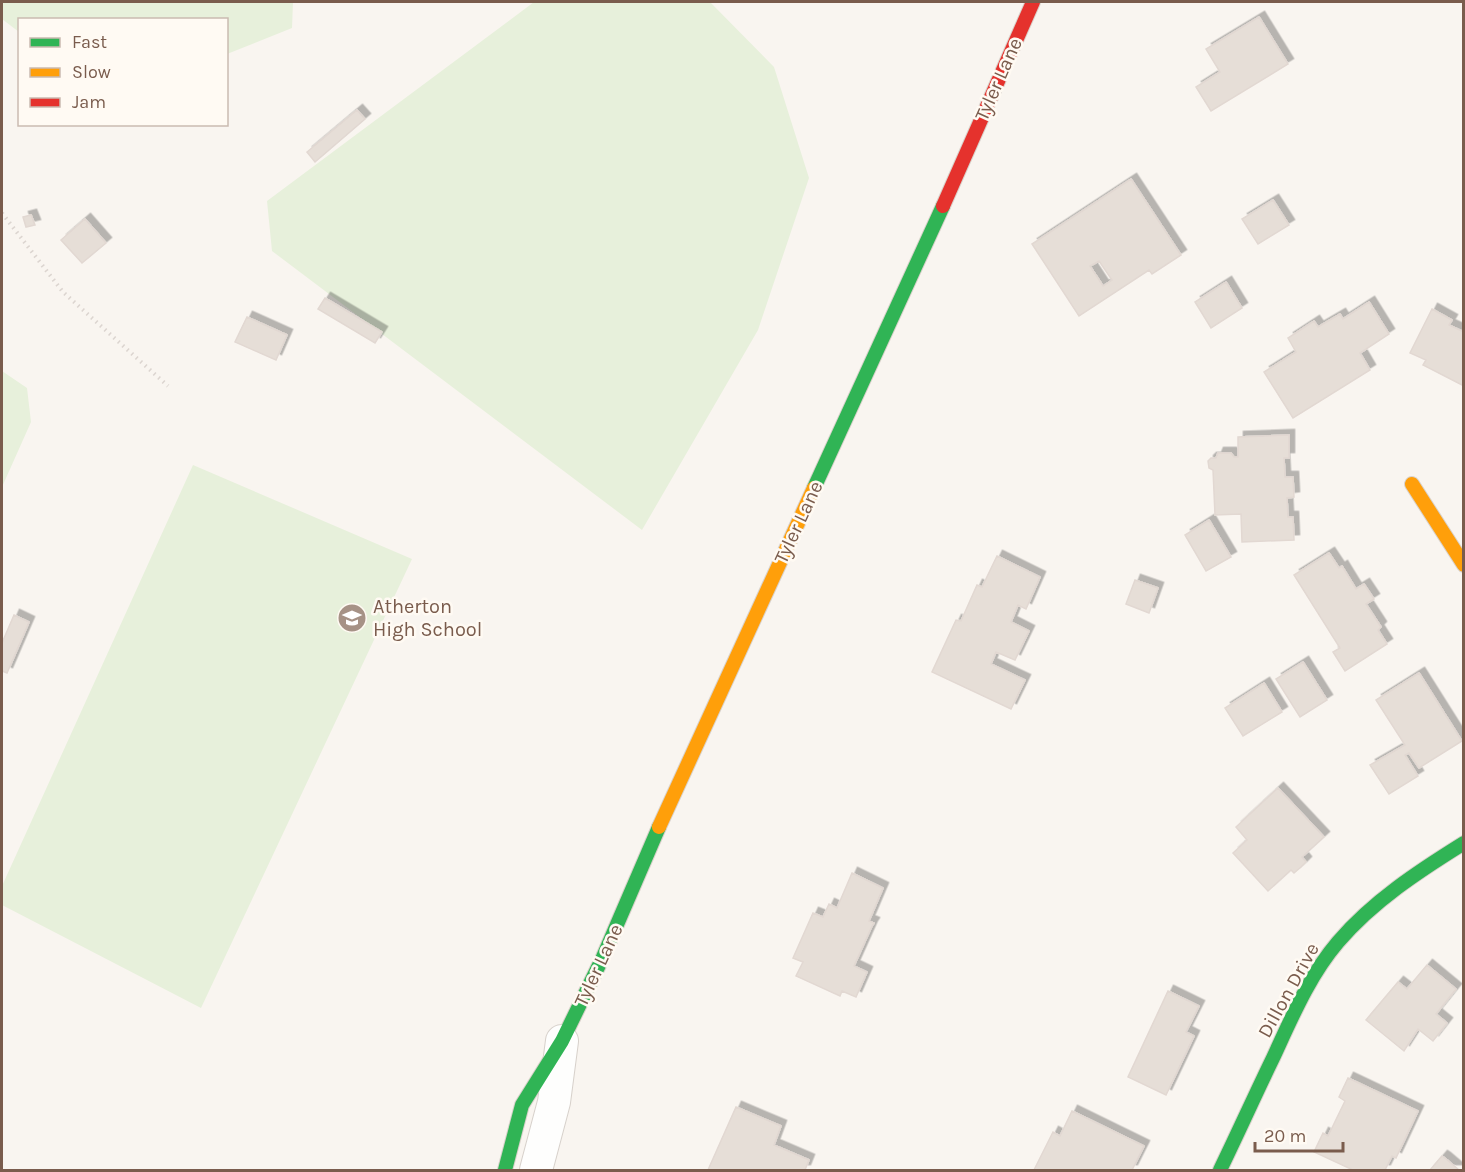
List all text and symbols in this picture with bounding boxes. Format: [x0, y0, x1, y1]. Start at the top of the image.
legend [18, 18, 228, 126]
text: Fast [72, 31, 107, 53]
street label: Tyler Lane [970, 34, 1027, 124]
text: Slow [72, 61, 111, 83]
text: Jam [72, 91, 106, 113]
street label: Tyler Lane [769, 477, 828, 567]
place label: Atherton High School [373, 595, 482, 641]
school or university icon: Atherton High School [336, 602, 368, 634]
street label: Tyler Lane [569, 920, 628, 1010]
street label: Dillon Drive [1253, 939, 1324, 1042]
scale bar [1255, 1115, 1344, 1153]
text: 20 m [1264, 1125, 1306, 1147]

